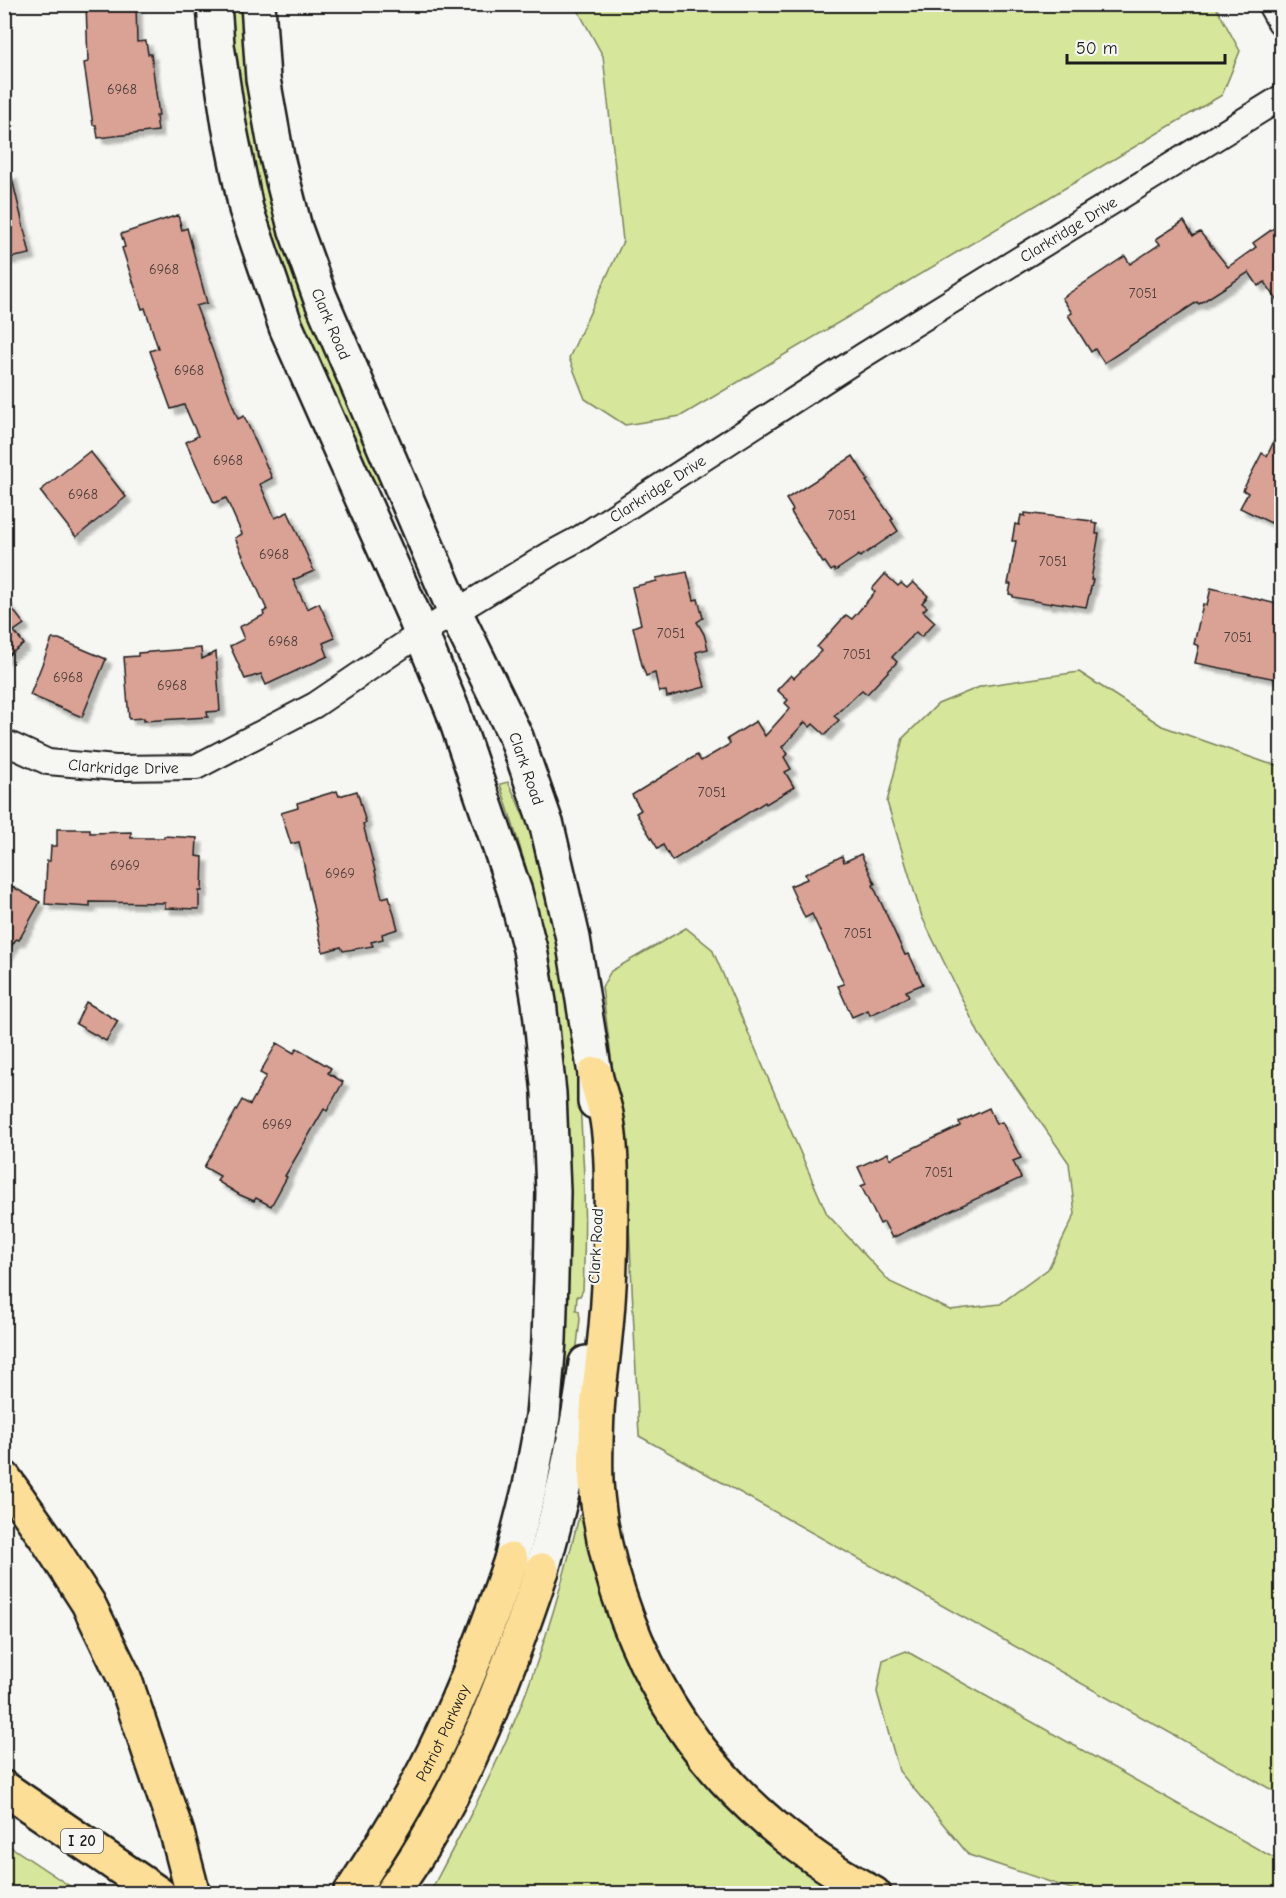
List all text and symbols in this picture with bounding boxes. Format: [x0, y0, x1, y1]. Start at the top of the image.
scale bar [1067, 27, 1224, 65]
text: 50 m [1076, 38, 1118, 59]
house number: 6968 [107, 81, 137, 98]
street label: Clarkridge Drive [1017, 193, 1120, 267]
house number: 6968 [149, 261, 179, 278]
house number: 7051 [1129, 285, 1157, 302]
street label: Clark Road [308, 286, 354, 362]
house number: 6968 [174, 362, 204, 379]
house number: 6968 [213, 452, 243, 469]
street label: Clarkridge Drive [606, 452, 709, 527]
house number: 6968 [68, 486, 98, 503]
house number: 7051 [828, 507, 856, 524]
house number: 6968 [259, 546, 289, 563]
house number: 7051 [1039, 553, 1067, 570]
house number: 7051 [657, 625, 685, 642]
house number: 7051 [1224, 629, 1252, 646]
house number: 6968 [268, 633, 298, 650]
house number: 7051 [843, 646, 871, 663]
house number: 6968 [53, 669, 83, 686]
house number: 6968 [157, 677, 187, 694]
street label: Clark Road [505, 730, 547, 807]
street label: Clarkridge Drive [67, 756, 179, 778]
house number: 7051 [698, 784, 726, 801]
house number: 6969 [110, 857, 140, 874]
house number: 6969 [325, 865, 355, 882]
house number: 7051 [844, 925, 872, 942]
house number: 6969 [262, 1116, 292, 1133]
house number: 7051 [925, 1164, 953, 1181]
street label: Clark Road [585, 1208, 607, 1284]
street label: Patriot Parkway [412, 1681, 474, 1785]
road number: I 20 [61, 1829, 103, 1853]

